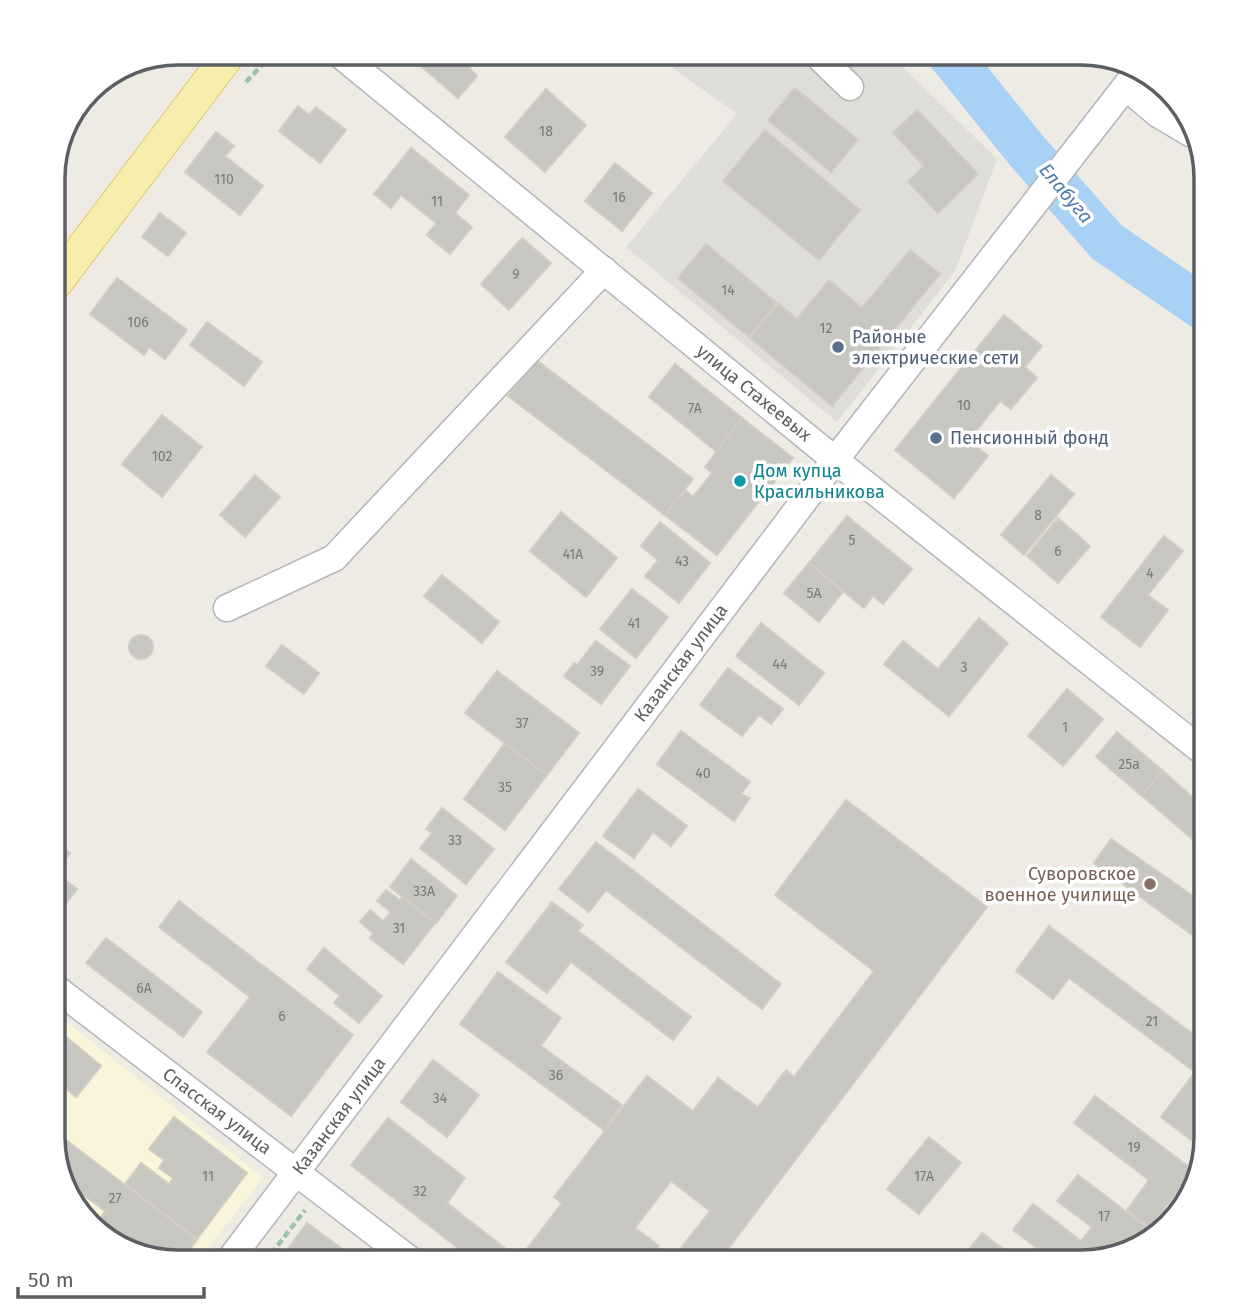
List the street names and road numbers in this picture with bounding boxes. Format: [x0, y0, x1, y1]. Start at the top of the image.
street label: улица Стахеевых [692, 340, 816, 446]
street label: Казанская улица [630, 600, 732, 726]
street label: Казанская улица [288, 1053, 390, 1179]
street label: Спасская улица [158, 1063, 276, 1159]

